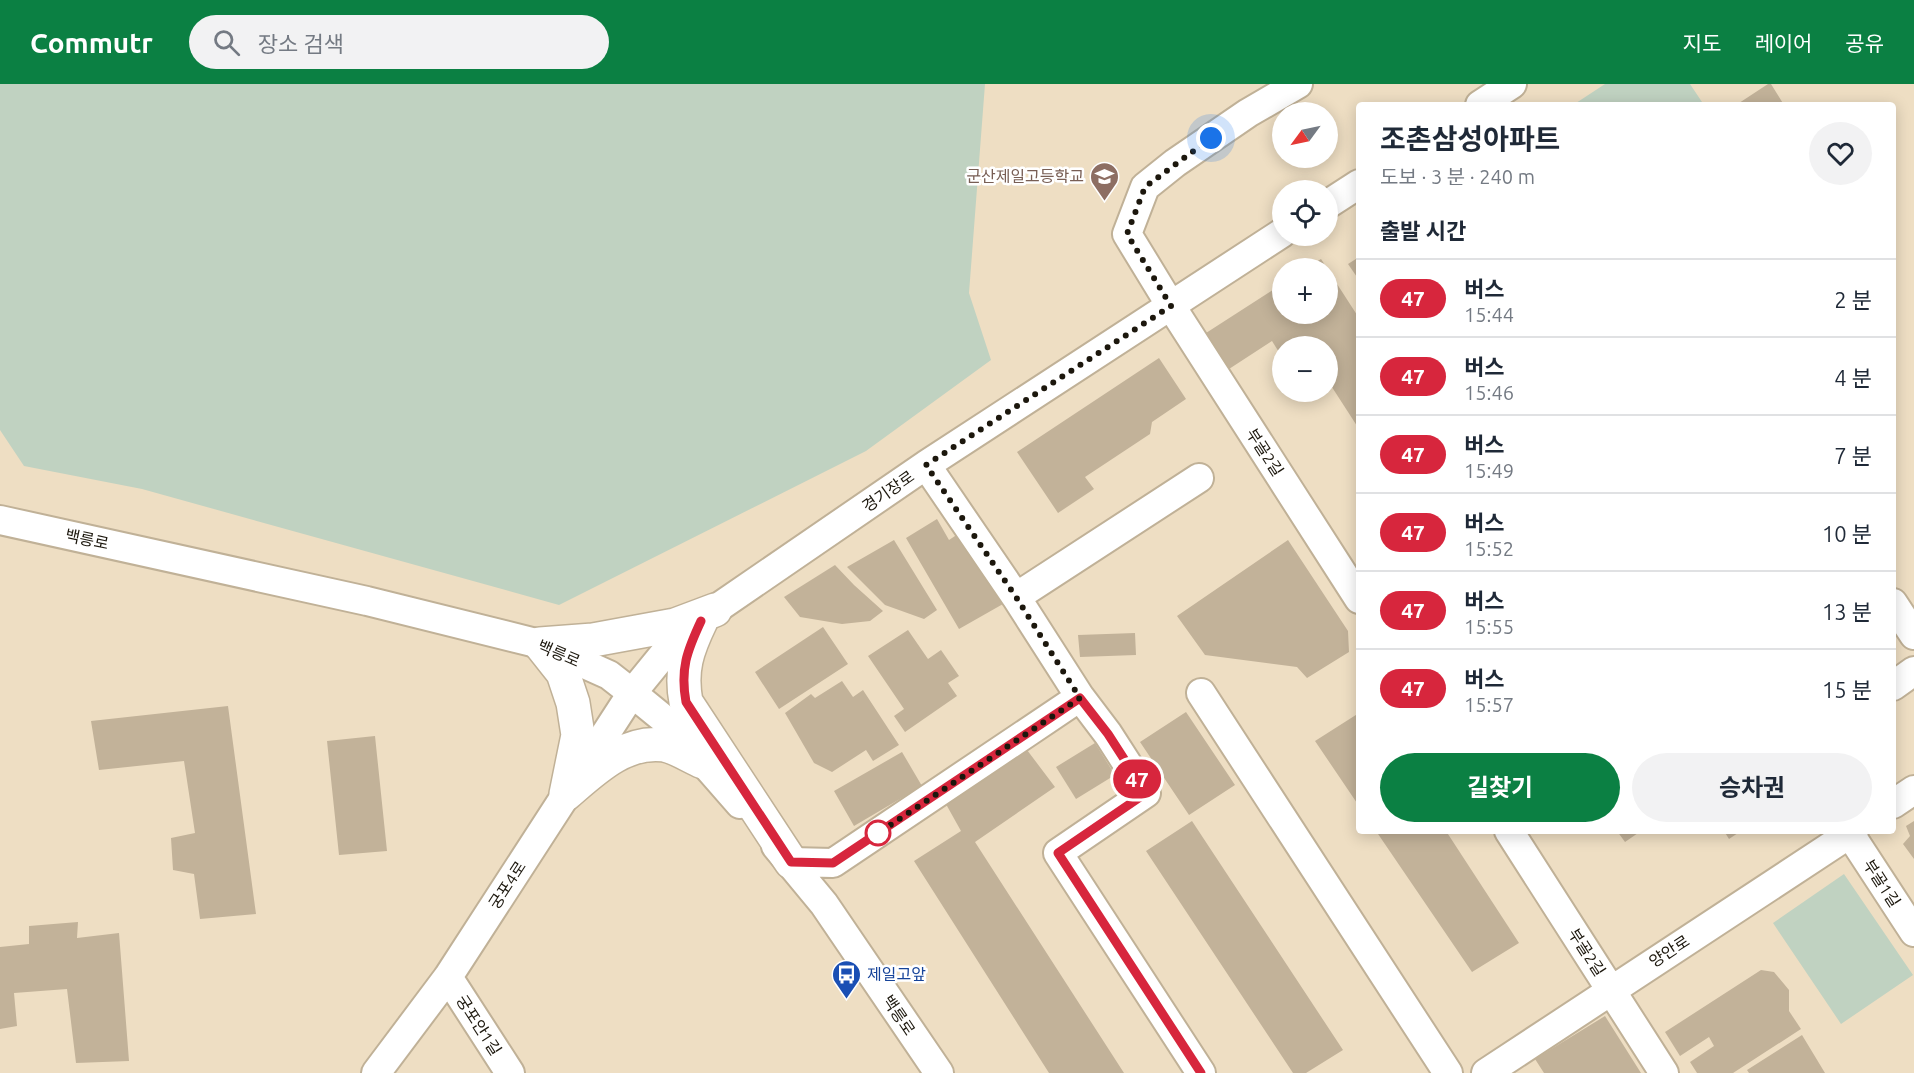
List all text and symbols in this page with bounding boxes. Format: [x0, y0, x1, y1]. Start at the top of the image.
search box [189, 15, 609, 69]
icon: search [210, 26, 243, 59]
text: Commutr [30, 27, 153, 58]
text: 장소 검색 [258, 31, 344, 56]
text: 지도 [1683, 31, 1721, 55]
text: 레이어 [1754, 31, 1812, 55]
text: 공유 [1845, 31, 1884, 55]
north arrow [1272, 102, 1338, 168]
map controls [1272, 102, 1338, 402]
button: heart [1809, 122, 1872, 185]
your location [1196, 123, 1226, 153]
text: 조촌삼성아파트 [1380, 123, 1560, 154]
school or university icon: 군산제일고등학교 [1089, 160, 1121, 202]
text: 도보 · 3 분 · 240 m [1380, 165, 1535, 188]
place label: 군산제일고등학교 [966, 167, 1084, 185]
button: locate [1272, 180, 1338, 246]
text: 출발 시간 [1380, 218, 1466, 243]
button: + [1272, 258, 1338, 324]
text: 버스 [1464, 276, 1504, 301]
text: 47 [1401, 286, 1425, 310]
text: 2 분 [1834, 287, 1872, 312]
text: 15:44 [1464, 303, 1514, 326]
button: − [1272, 336, 1338, 402]
text: 버스 [1464, 354, 1504, 379]
text: 47 [1401, 364, 1425, 388]
text: 4 분 [1834, 365, 1872, 390]
text: 15:46 [1464, 381, 1514, 404]
street label: 부골2길 [1243, 425, 1287, 479]
text: 버스 [1464, 432, 1504, 457]
text: 47 [1401, 442, 1425, 466]
text: 7 분 [1834, 443, 1872, 468]
text: 15:49 [1464, 459, 1514, 482]
street label: 경기장로 [859, 467, 918, 515]
text: 버스 [1464, 510, 1504, 535]
text: 47 [1401, 520, 1425, 544]
text: 10 분 [1822, 521, 1872, 546]
street label: 백릉로 [64, 526, 111, 552]
text: 15:52 [1464, 537, 1514, 560]
text: 버스 [1464, 588, 1504, 613]
text: 47 [1401, 598, 1425, 622]
text: 13 분 [1822, 599, 1872, 624]
text: 15:55 [1464, 615, 1514, 638]
street label: 백릉로 [535, 636, 583, 670]
text: 버스 [1464, 666, 1504, 691]
text: 47 [1401, 676, 1425, 700]
text: 15 분 [1822, 677, 1872, 702]
text: 15:57 [1464, 693, 1514, 716]
button: 길찾기 [1380, 753, 1620, 822]
button: 승차권 [1632, 753, 1872, 822]
line badge: 47 [1110, 760, 1164, 798]
text: 47 [1125, 767, 1149, 791]
unlabelled marker [865, 820, 891, 846]
street label: 부골1길 [1860, 856, 1904, 910]
street label: 궁포4로 [485, 858, 529, 912]
street label: 부골2길 [1565, 925, 1609, 979]
street label: 양안로 [1646, 931, 1693, 971]
bus stop icon: 제일고앞 [830, 958, 862, 1000]
place label: 제일고앞 [867, 965, 926, 983]
street label: 궁포안1길 [453, 992, 505, 1058]
street label: 백릉로 [879, 992, 919, 1039]

